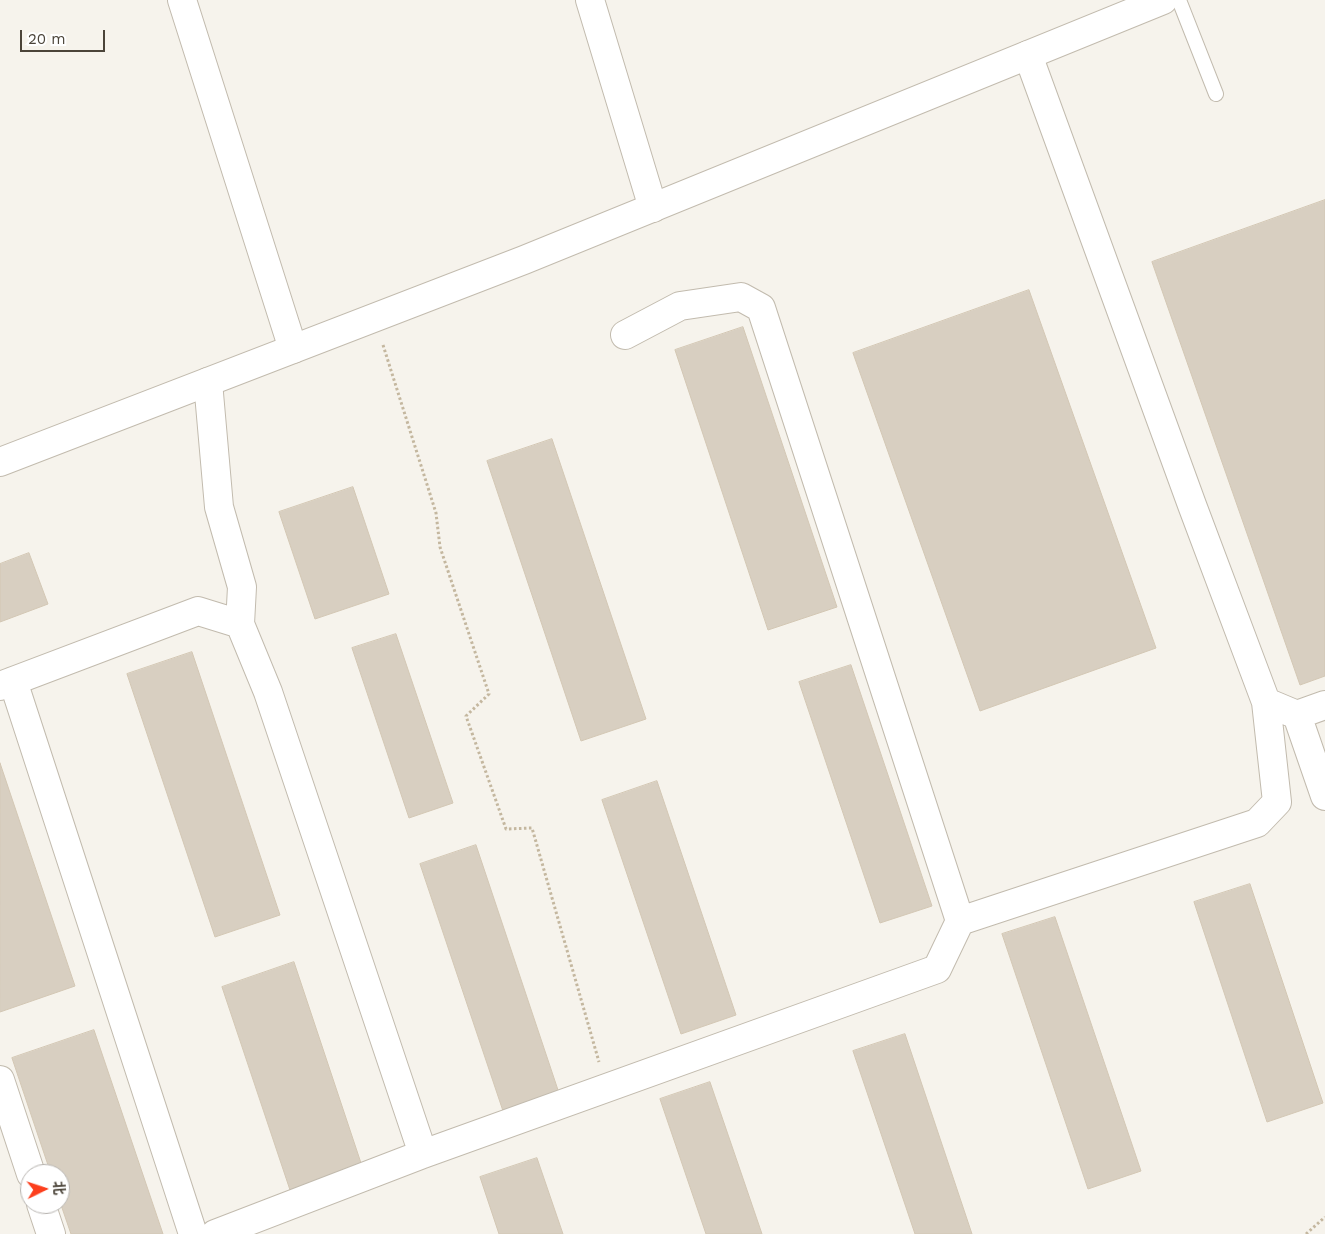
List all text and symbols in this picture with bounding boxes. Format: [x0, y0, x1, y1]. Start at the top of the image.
scale bar [22, 20, 108, 52]
text: 20 m [28, 30, 66, 48]
north arrow [20, 1164, 70, 1214]
text: 北 [50, 1180, 67, 1196]

